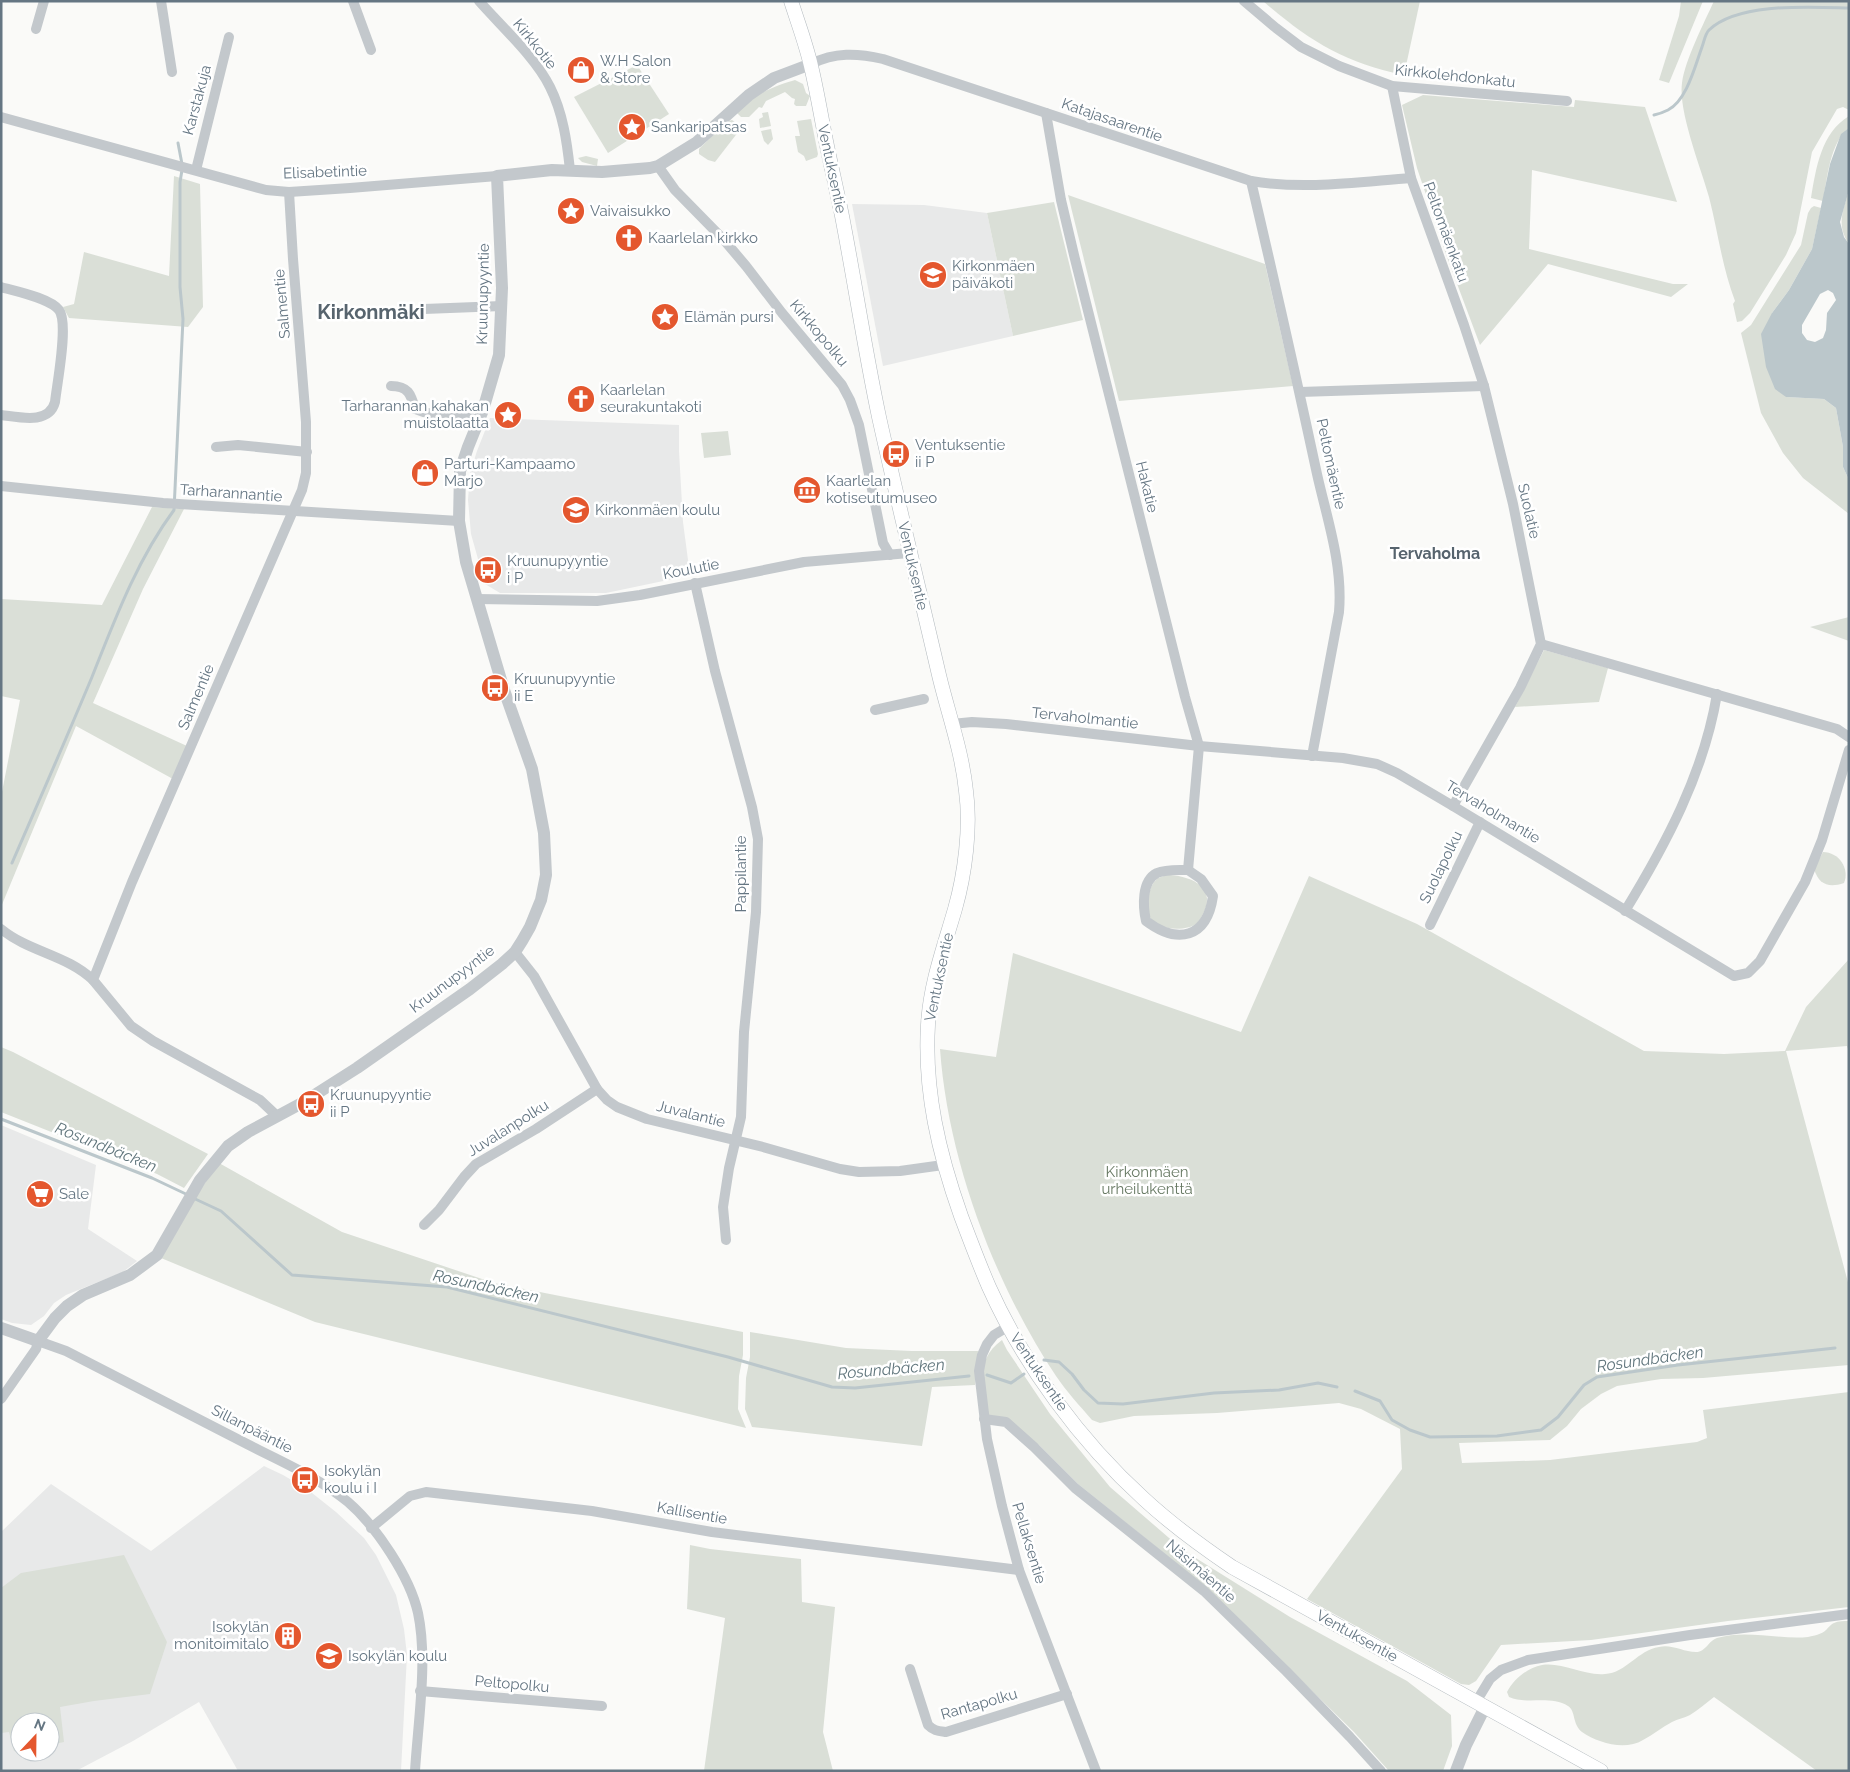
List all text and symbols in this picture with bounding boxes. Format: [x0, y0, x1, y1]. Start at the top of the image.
street label: Kirkkotie [509, 15, 561, 73]
place label: W.H Salon & Store [600, 52, 671, 87]
shop icon: W.H Salon & Store [566, 55, 596, 85]
street label: Kirkkolehdonkatu [1394, 61, 1516, 91]
street label: Karstakuja [179, 63, 215, 137]
street label: Katajasaarentie [1059, 94, 1165, 146]
place icon: Sankaripatsas [617, 112, 647, 142]
place label: Sankaripatsas [651, 118, 747, 136]
street label: Ventuksentie [814, 123, 850, 215]
street label: Elisabetintie [283, 162, 367, 182]
street label: Peltomäenkatu [1420, 179, 1473, 285]
place icon: Vaivaisukko [556, 196, 586, 226]
place label: Vaivaisukko [590, 202, 671, 220]
church icon: Kaarlelan kirkko [614, 223, 644, 253]
place label: Kaarlelan kirkko [648, 229, 758, 247]
street label: Kruunupyyntie [473, 243, 493, 345]
place label: Kirkonmäen päiväkoti [952, 257, 1035, 292]
school or university icon: Kirkonmäen päiväkoti [918, 260, 948, 290]
street label: Salmentie [270, 268, 294, 340]
street label: Kirkkopolku [786, 296, 852, 370]
district label: Kirkonmäki [317, 300, 425, 324]
place icon: Elämän pursi [650, 302, 680, 332]
place label: Elämän pursi [684, 308, 774, 326]
place label: Kaarlelan seurakuntakoti [600, 381, 702, 416]
church icon: Kaarlelan seurakuntakoti [566, 384, 596, 414]
place label: Tarharannan kahakan muistolaatta [342, 397, 489, 432]
place icon: Tarharannan kahakan muistolaatta [493, 400, 523, 430]
street label: Peltomäentie [1313, 417, 1349, 511]
place label: Ventuksentie ii P [915, 436, 1006, 471]
bus stop icon: Ventuksentie ii P [881, 439, 911, 469]
place label: Parturi-Kampaamo Marjo [444, 455, 575, 490]
shop icon: Parturi-Kampaamo Marjo [410, 458, 440, 488]
street label: Hakatie [1132, 459, 1162, 515]
place label: Kaarlelan kotiseutumuseo [826, 472, 937, 507]
museum icon: Kaarlelan kotiseutumuseo [792, 475, 822, 505]
street label: Tarharannantie [179, 480, 283, 506]
street label: Suolatie [1514, 482, 1544, 541]
school or university icon: Kirkonmäen koulu [561, 495, 591, 525]
place label: Kirkonmäen koulu [595, 501, 720, 519]
street label: Ventuksentie [894, 520, 932, 612]
district label: Tervaholma [1390, 544, 1480, 563]
place label: Kruunupyyntie i P [507, 552, 609, 587]
bus stop icon: Kruunupyyntie i P [473, 555, 503, 585]
street label: Koulutie [661, 555, 721, 583]
street label: Salmentie [174, 661, 218, 733]
place label: Kruunupyyntie ii E [514, 670, 616, 705]
bus stop icon: Kruunupyyntie ii E [480, 673, 510, 703]
street label: Tervaholmantie [1031, 703, 1139, 733]
street label: Tervaholmantie [1443, 777, 1544, 847]
street label: Suolapolku [1416, 828, 1466, 906]
street label: Pappilantie [732, 835, 750, 913]
street label: Ventuksentie [921, 931, 957, 1023]
street label: Kruunupyyntie [406, 941, 498, 1017]
place label: Kruunupyyntie ii P [330, 1086, 432, 1121]
bus stop icon: Kruunupyyntie ii P [296, 1089, 326, 1119]
street label: Juvalanpolku [464, 1096, 552, 1160]
street label: Juvalantie [655, 1097, 727, 1131]
water label: Rosundbäcken [53, 1118, 159, 1176]
park label: Kirkonmäen urheilukenttä [1101, 1163, 1193, 1198]
supermarket icon: Sale [25, 1179, 55, 1209]
place label: Sale [59, 1185, 89, 1203]
water label: Rosundbäcken [431, 1266, 541, 1306]
street label: Ventuksentie [1006, 1330, 1072, 1415]
water label: Rosundbäcken [1595, 1342, 1705, 1376]
water label: Rosundbäcken [837, 1355, 945, 1383]
street label: Sillanpääntie [208, 1401, 296, 1457]
place label: Isokylän koulu i I [324, 1462, 381, 1497]
bus stop icon: Isokylän koulu i I [290, 1465, 320, 1495]
street label: Kallisentie [655, 1498, 729, 1528]
street label: Pellaksentie [1008, 1500, 1050, 1586]
street label: Näsimäentie [1162, 1536, 1240, 1606]
street label: Ventuksentie [1313, 1606, 1401, 1666]
place label: Isokylän monitoimitalo [174, 1618, 269, 1653]
building icon: Isokylän monitoimitalo [273, 1621, 303, 1651]
school or university icon: Isokylän koulu [314, 1641, 344, 1671]
place label: Isokylän koulu [348, 1647, 447, 1665]
street label: Peltopolku [474, 1672, 550, 1696]
street label: Rantapolku [939, 1684, 1019, 1724]
north arrow [10, 1712, 60, 1762]
text: N [32, 1716, 48, 1734]

